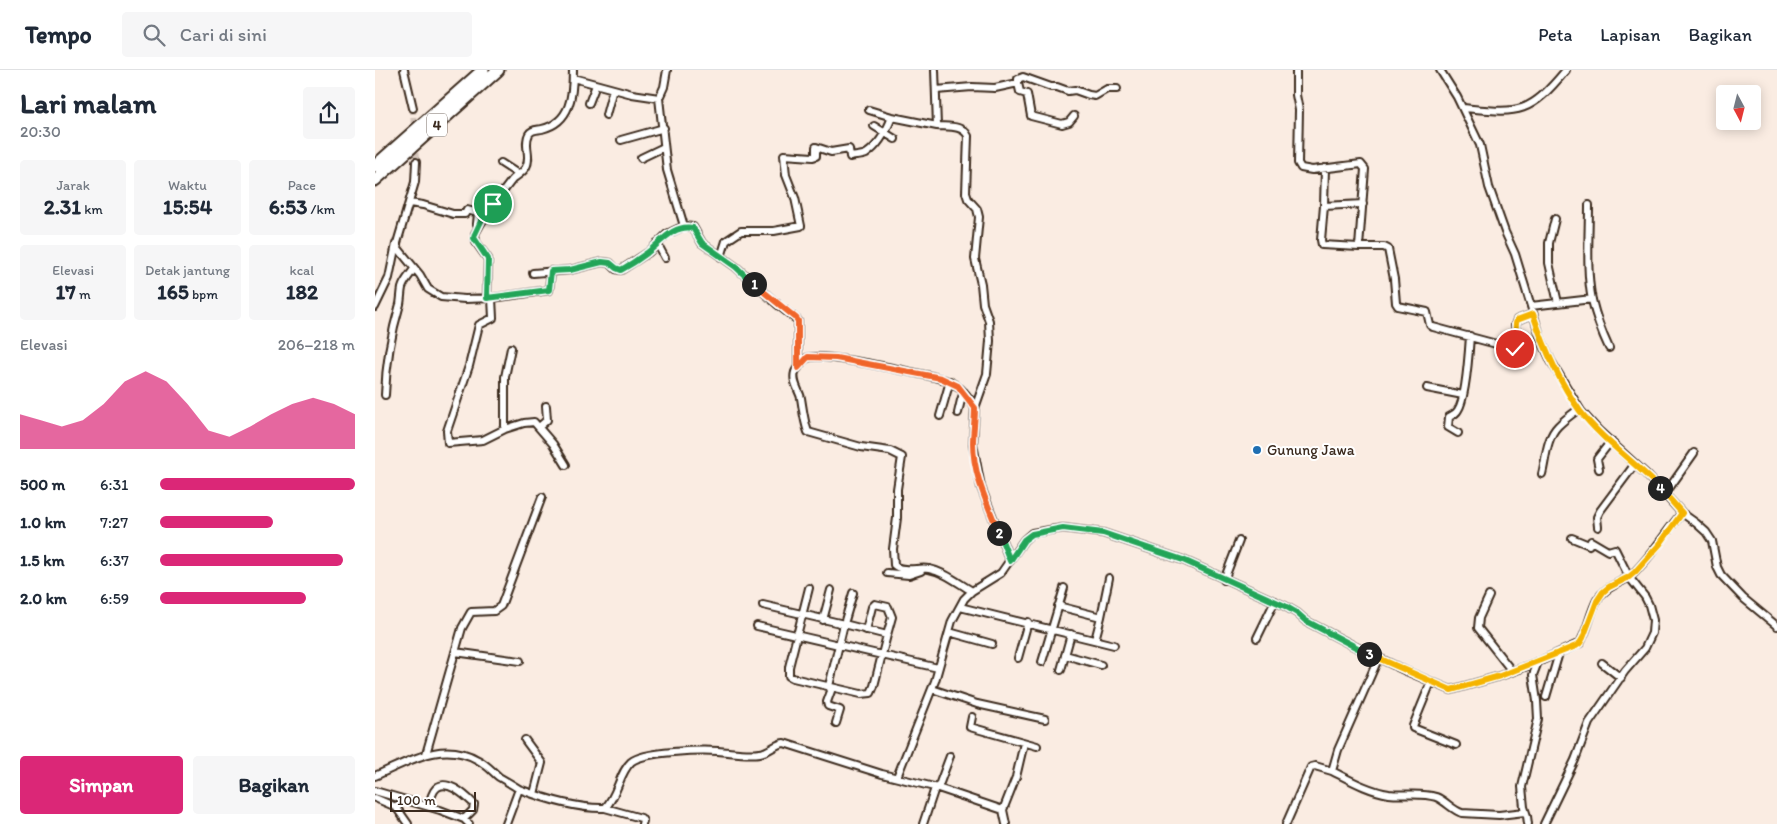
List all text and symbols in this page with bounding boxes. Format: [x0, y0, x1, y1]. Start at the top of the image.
search box [122, 12, 472, 57]
text: Tempo [25, 20, 92, 49]
icon: search [140, 21, 168, 49]
text: Cari di sini [180, 23, 267, 46]
text: Peta [1538, 24, 1572, 46]
text: Lapisan [1600, 24, 1660, 46]
text: Bagikan [1688, 24, 1752, 46]
north arrow [1716, 85, 1761, 130]
map controls [1716, 85, 1761, 130]
text: Lari malam [20, 86, 156, 120]
button: share [303, 87, 355, 139]
road number: 4 [427, 114, 447, 136]
text: 20:30 [20, 122, 61, 141]
text: Jarak [56, 177, 90, 194]
text: Waktu [168, 177, 207, 194]
text: Pace [288, 177, 316, 194]
pin [472, 183, 514, 225]
icon: arrive [479, 190, 507, 218]
text: 2.31 [44, 194, 81, 219]
text: 15:54 [163, 194, 212, 219]
text: 6:53 [269, 194, 307, 219]
text: km [81, 201, 103, 218]
text: /km [307, 201, 335, 218]
text: Elevasi [52, 262, 94, 279]
text: Detak jantung [145, 262, 230, 279]
text: kcal [289, 262, 314, 279]
pin: 1 [741, 272, 767, 296]
text: 1 [751, 276, 758, 293]
text: 17 [56, 279, 76, 304]
text: 165 [157, 279, 189, 304]
text: 182 [286, 279, 318, 304]
text: m [76, 286, 91, 303]
text: bpm [189, 286, 218, 303]
pin [1494, 328, 1536, 370]
text: Elevasi [20, 335, 68, 354]
text: 206–218 m [278, 335, 355, 354]
icon: check [1501, 335, 1529, 363]
place label: Gunung Jawa [1267, 441, 1355, 459]
marker: Gunung Jawa [1251, 444, 1263, 456]
text: 500 m [20, 475, 65, 494]
text: 6:31 [100, 475, 129, 494]
pin: 4 [1647, 476, 1673, 500]
text: 4 [1656, 480, 1665, 497]
text: 1.0 km [20, 513, 66, 532]
text: 7:27 [100, 513, 128, 532]
pin: 2 [987, 520, 1011, 546]
text: 2 [996, 525, 1003, 542]
text: 1.5 km [20, 551, 65, 570]
text: 6:37 [100, 551, 129, 570]
text: 2.0 km [20, 589, 67, 608]
text: 6:59 [100, 589, 129, 608]
pin: 3 [1357, 642, 1381, 666]
text: 3 [1366, 646, 1373, 663]
button: Simpan [20, 756, 183, 814]
button: Bagikan [193, 756, 355, 814]
scale bar [390, 789, 476, 812]
text: 100 m [397, 792, 436, 809]

